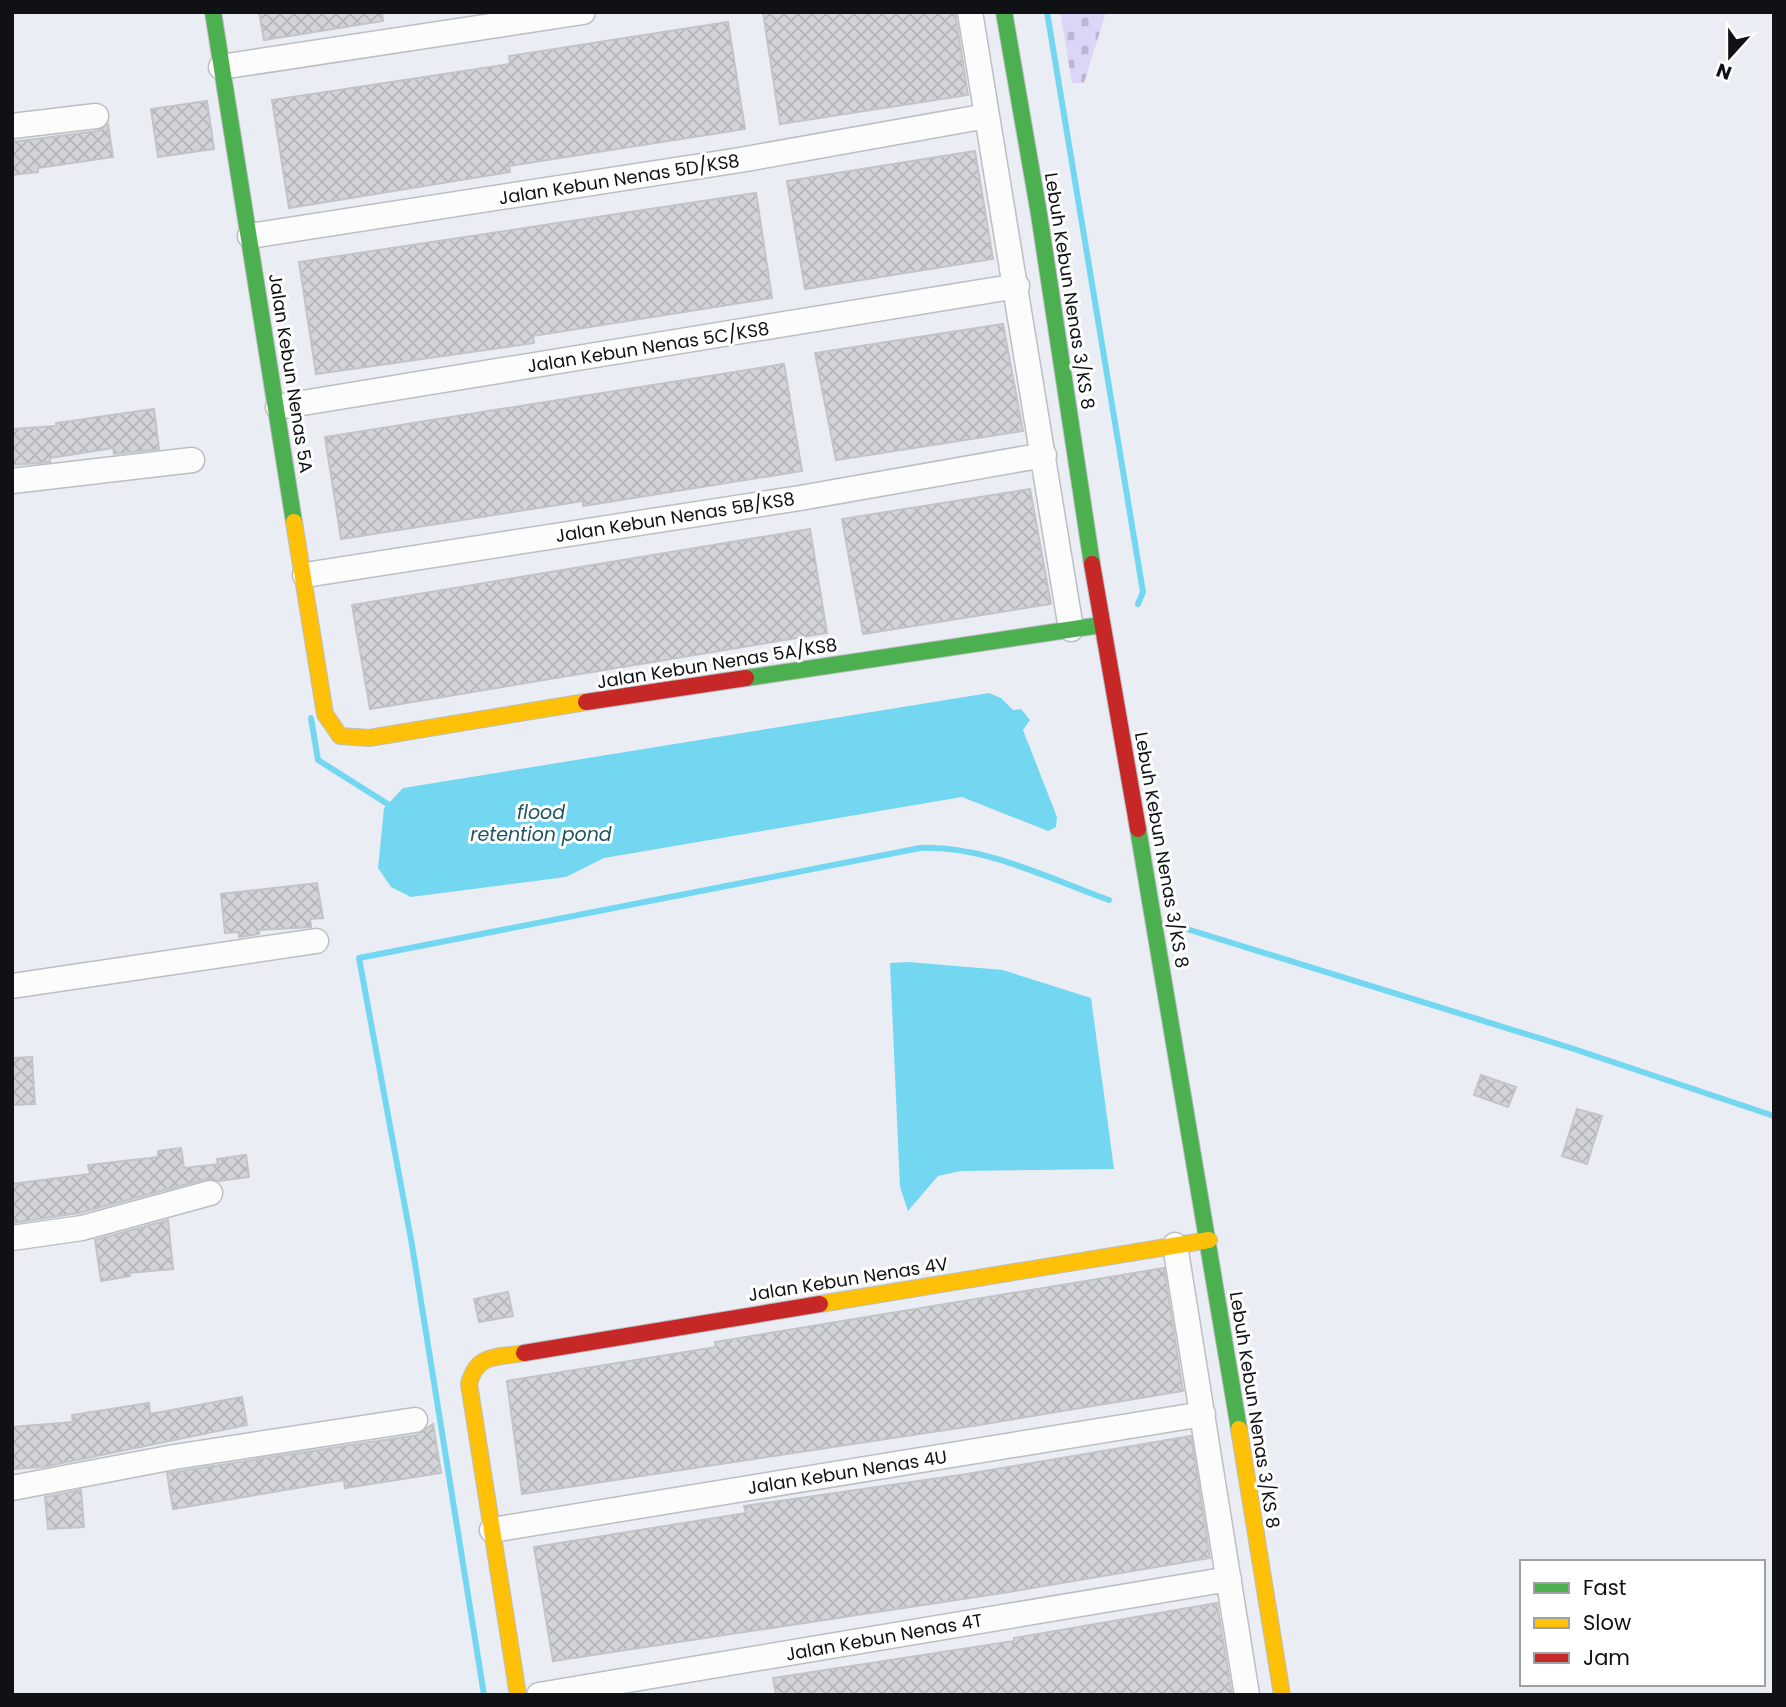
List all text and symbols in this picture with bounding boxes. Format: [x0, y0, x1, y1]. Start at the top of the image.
north arrow [1695, 21, 1765, 91]
text: N [1713, 56, 1736, 87]
street label: Jalan Kebun Nenas 5D/KS8 [497, 148, 741, 210]
street label: Lebuh Kebun Nenas 3/KS 8 [1039, 171, 1101, 411]
street label: Jalan Kebun Nenas 5A [263, 271, 319, 475]
street label: Jalan Kebun Nenas 5C/KS8 [525, 316, 771, 378]
street label: Jalan Kebun Nenas 5B/KS8 [554, 486, 796, 548]
street label: Jalan Kebun Nenas 5A/KS8 [595, 632, 839, 694]
street label: Lebuh Kebun Nenas 3/KS 8 [1129, 730, 1195, 970]
water label: flood retention pond [470, 799, 612, 848]
street label: Jalan Kebun Nenas 4V [746, 1251, 950, 1307]
street label: Lebuh Kebun Nenas 3/KS 8 [1224, 1290, 1286, 1530]
street label: Jalan Kebun Nenas 4U [745, 1444, 949, 1500]
legend [1520, 1560, 1765, 1686]
text: Fast [1583, 1573, 1626, 1602]
street label: Jalan Kebun Nenas 4T [784, 1607, 985, 1667]
text: Slow [1583, 1608, 1631, 1637]
text: Jam [1583, 1643, 1630, 1672]

